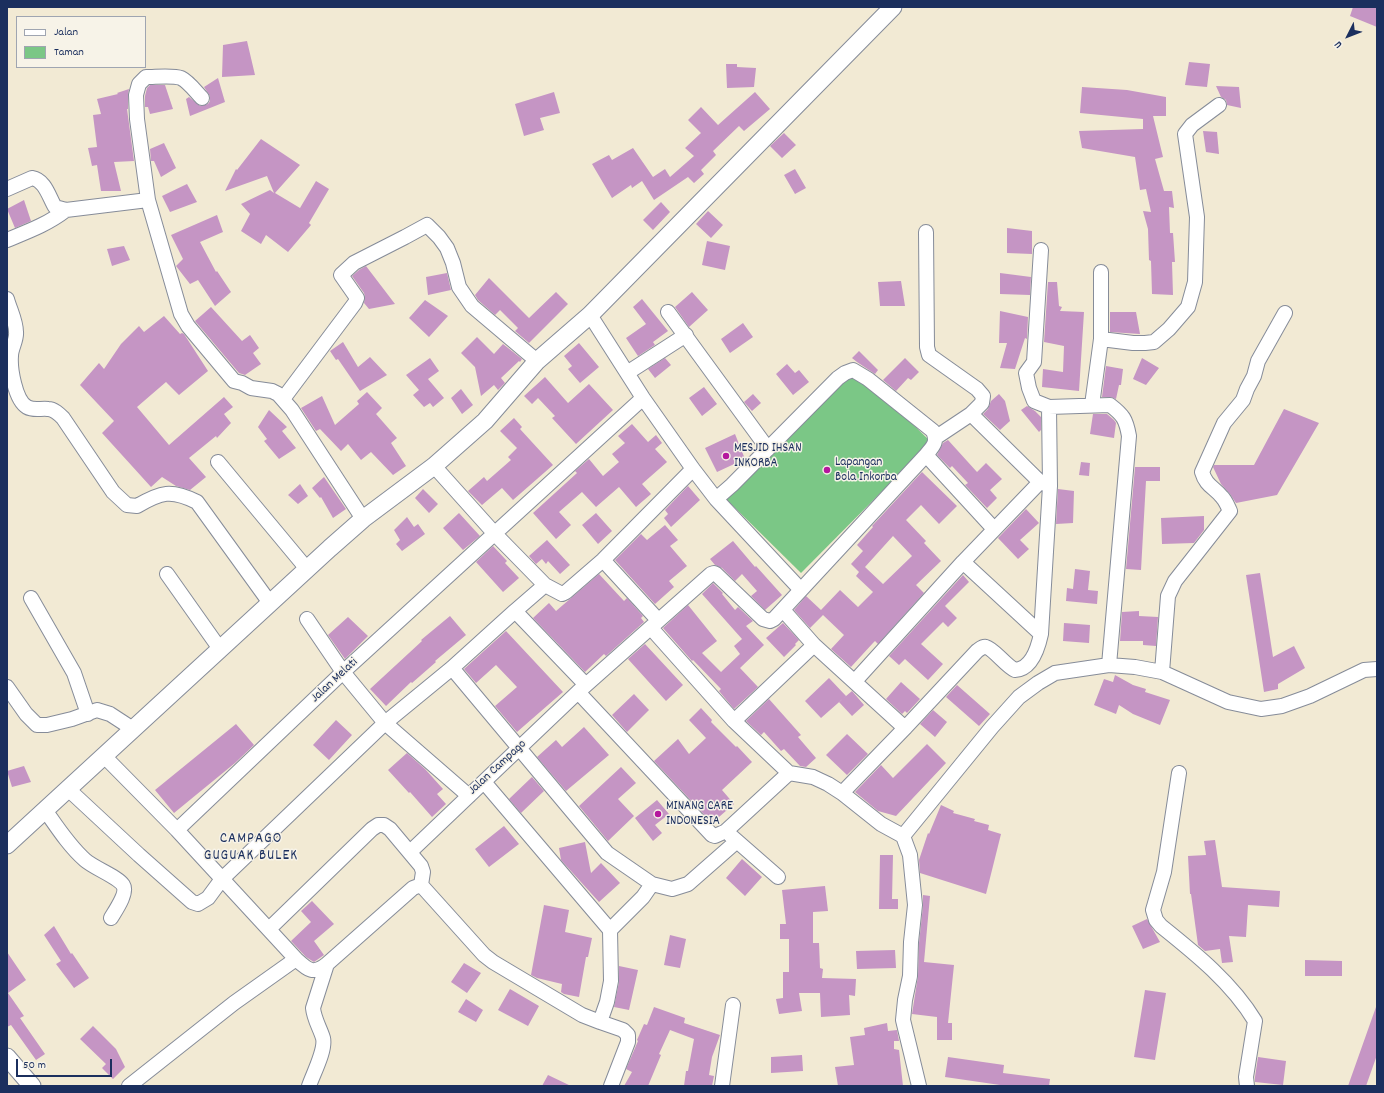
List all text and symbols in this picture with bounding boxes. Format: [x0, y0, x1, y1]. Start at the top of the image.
legend [16, 16, 146, 68]
north arrow [1328, 16, 1368, 56]
text: Jalan [54, 24, 78, 41]
text: U [1331, 37, 1347, 51]
text: Taman [54, 44, 84, 61]
place label: MESJID IHSAN INKORBA [734, 441, 802, 472]
marker: MESJID IHSAN INKORBA [721, 451, 731, 461]
place label: Lapangan Bola Inkorba [835, 455, 897, 486]
marker: Lapangan Bola Inkorba [822, 465, 832, 475]
street label: Jalan Melati [308, 655, 362, 707]
street label: Jalan Campago [466, 737, 530, 799]
place label: MINANG CARE INDONESIA [666, 799, 733, 830]
marker: MINANG CARE INDONESIA [653, 809, 663, 819]
district label: CAMPAGO GUGUAK BULEK [204, 831, 298, 866]
scale bar [18, 1051, 114, 1077]
text: 50 m [23, 1057, 46, 1074]

